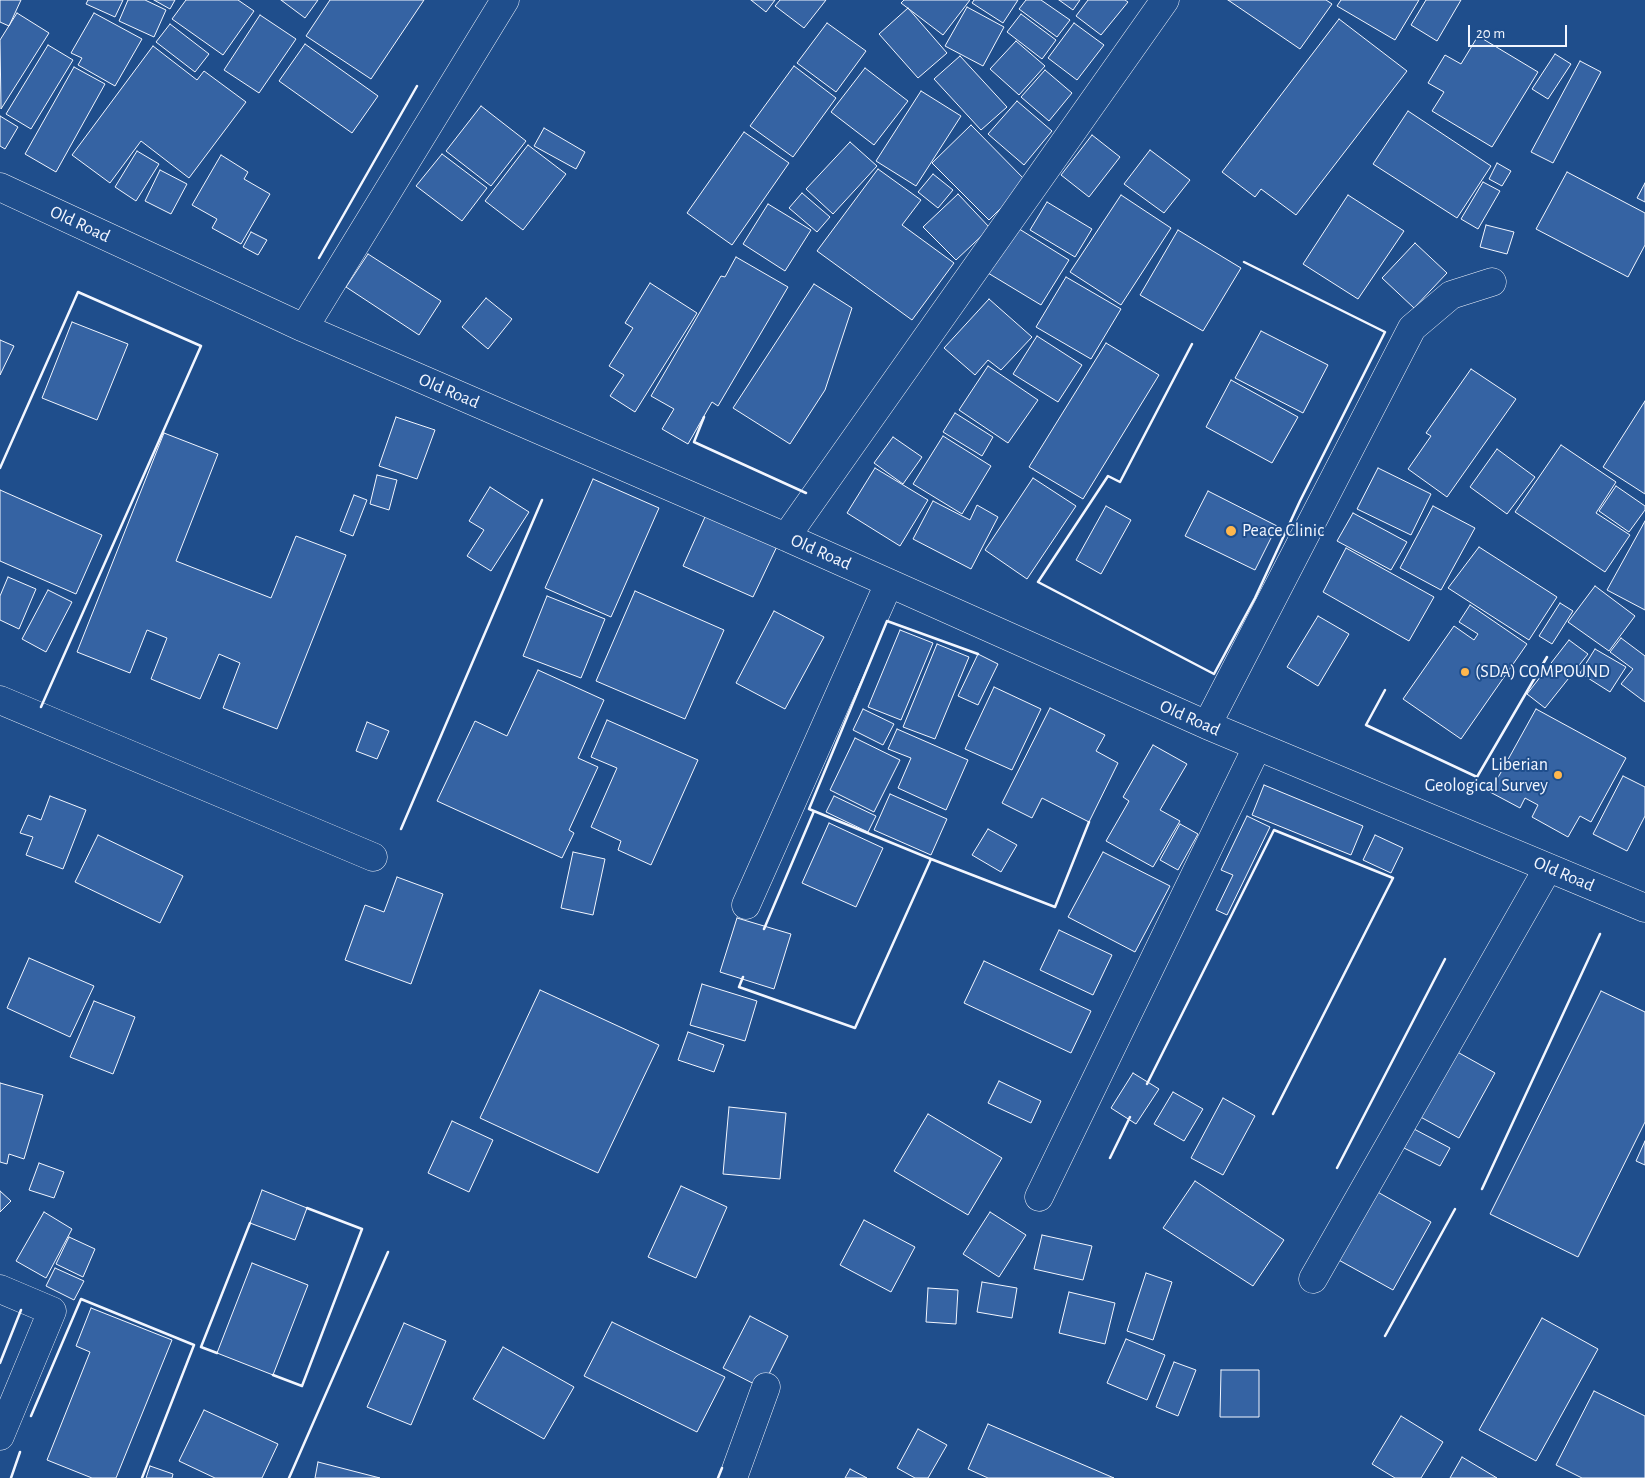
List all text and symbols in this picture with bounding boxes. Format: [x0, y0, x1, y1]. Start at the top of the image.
scale bar [1470, 15, 1569, 47]
text: 20 m [1476, 26, 1505, 41]
street label: Old Road [46, 201, 114, 247]
street label: Old Road [415, 369, 483, 413]
place label: Peace Clinic [1242, 520, 1324, 542]
marker: Peace Clinic [1224, 524, 1238, 538]
street label: Old Road [787, 529, 855, 575]
place label: (SDA) COMPOUND [1475, 661, 1610, 683]
marker: (SDA) COMPOUND [1459, 666, 1471, 678]
street label: Old Road [1156, 695, 1224, 741]
place label: Liberian Geological Survey [1425, 754, 1548, 796]
marker: Liberian Geological Survey [1552, 769, 1564, 781]
street label: Old Road [1530, 852, 1598, 896]

